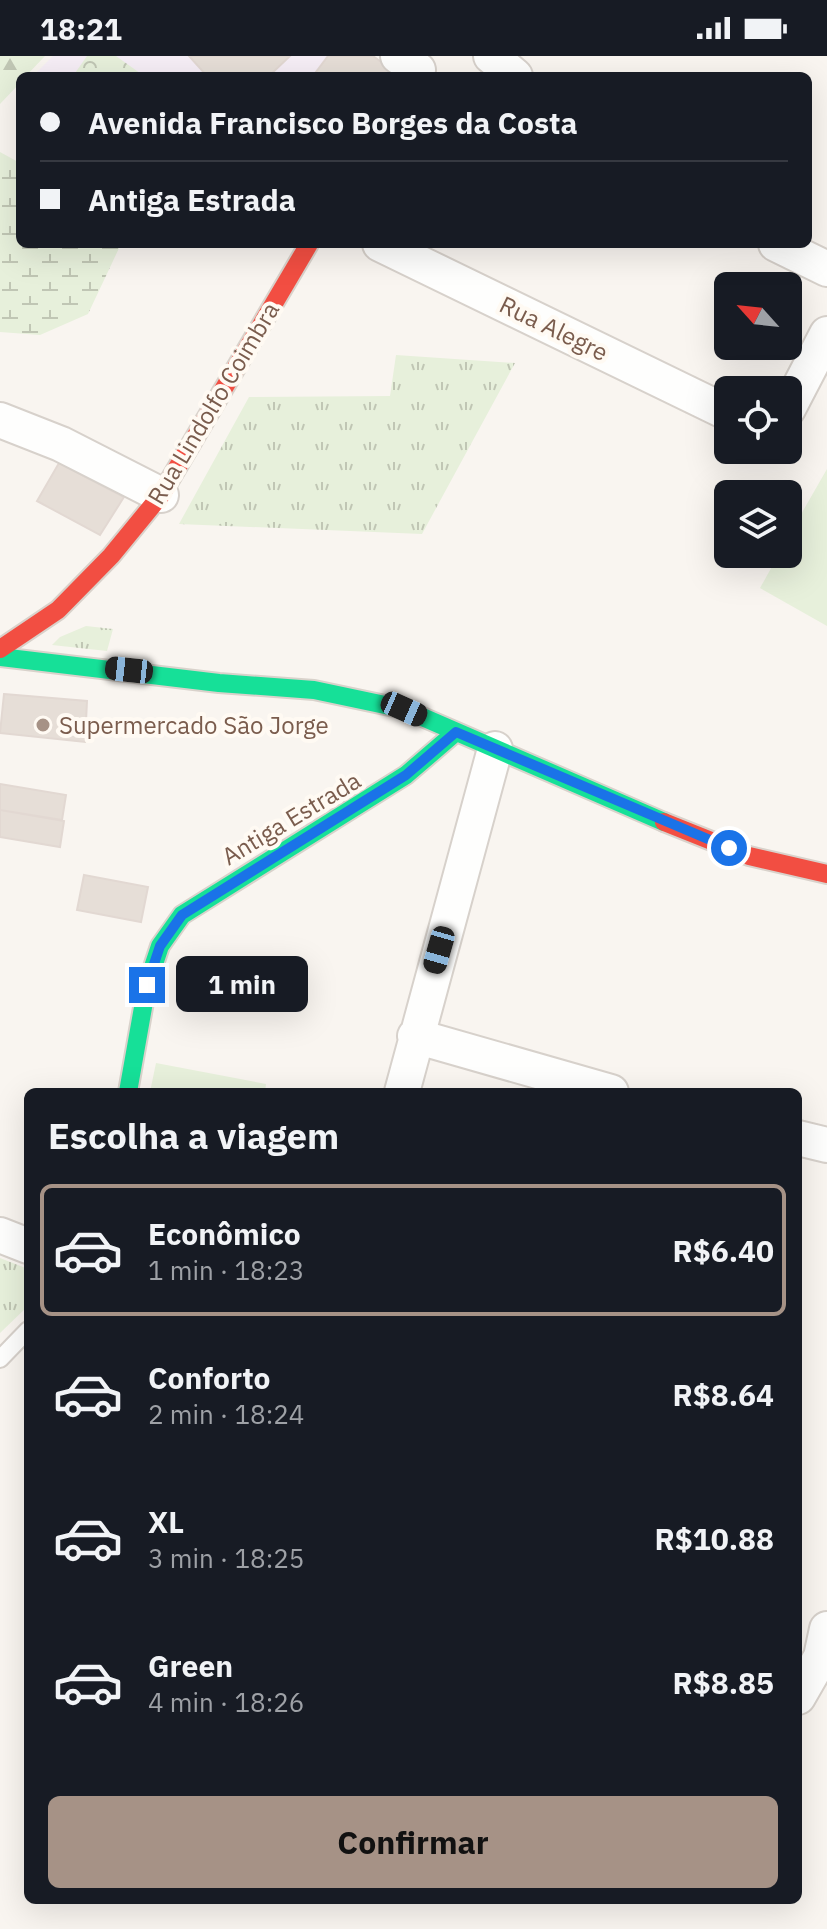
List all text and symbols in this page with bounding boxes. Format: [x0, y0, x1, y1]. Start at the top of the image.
text: 18:21 [40, 9, 122, 48]
text: Avenida Francisco Borges da Costa [88, 103, 577, 142]
text: Antiga Estrada [88, 180, 296, 219]
north arrow [714, 272, 802, 360]
map controls [714, 272, 802, 568]
street label: Rua Alegre [494, 288, 614, 368]
street label: Rua Lindolfo Coimbra [140, 296, 286, 510]
button: locate [714, 376, 802, 464]
button: layers [714, 480, 802, 568]
car [104, 656, 154, 684]
car [377, 688, 431, 730]
place label: Supermercado São Jorge [59, 709, 329, 741]
marker: Supermercado São Jorge [34, 716, 52, 734]
street label: Antiga Estrada [216, 764, 367, 872]
route start [711, 830, 747, 866]
car [421, 924, 457, 976]
callout: 1 min [175, 957, 307, 1013]
route end [129, 967, 165, 1003]
text: 1 min [208, 967, 276, 1001]
text: Escolha a viagem [48, 1112, 339, 1159]
icon: car [52, 1214, 124, 1286]
text: Econômico [148, 1214, 301, 1253]
text: R$6.40 [672, 1231, 774, 1270]
text: 1 min · 18:23 [148, 1253, 304, 1287]
icon: car [52, 1358, 124, 1430]
text: Conforto [148, 1358, 271, 1397]
text: R$8.64 [672, 1375, 774, 1414]
text: 2 min · 18:24 [148, 1397, 304, 1431]
icon: car [52, 1502, 124, 1574]
text: XL [148, 1502, 184, 1541]
text: R$10.88 [654, 1519, 774, 1558]
text: 3 min · 18:25 [148, 1541, 304, 1575]
icon: car [52, 1646, 124, 1718]
text: Green [148, 1646, 233, 1685]
text: R$8.85 [672, 1663, 774, 1702]
text: 4 min · 18:26 [148, 1685, 304, 1719]
button: Confirmar [48, 1796, 778, 1888]

